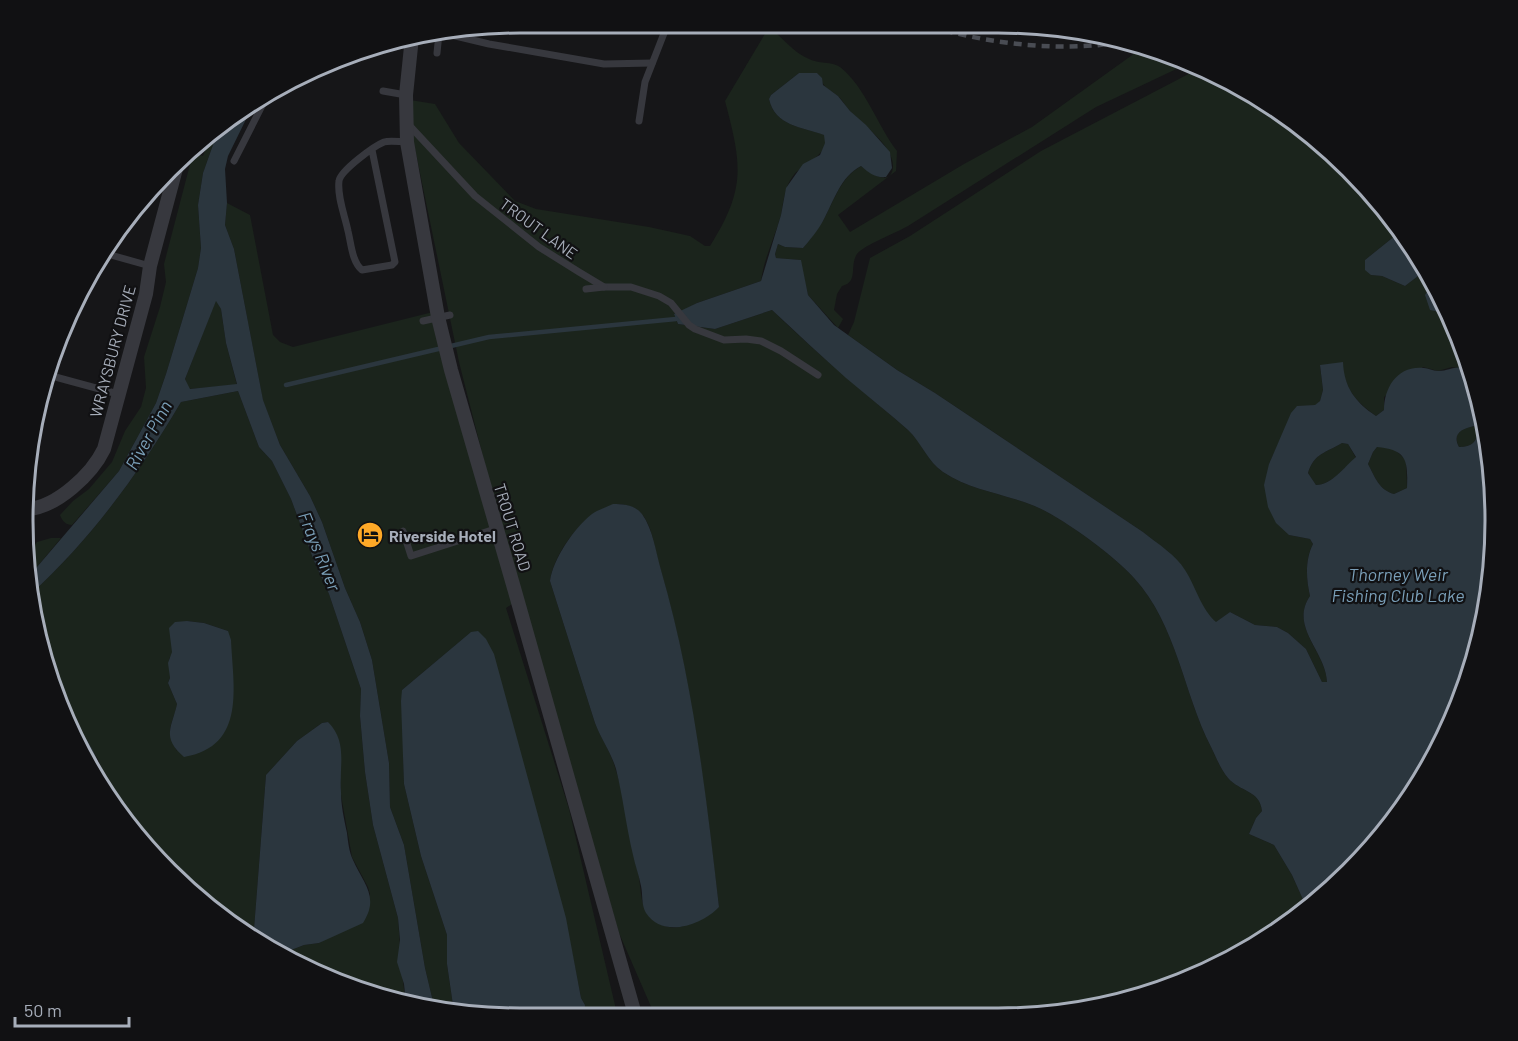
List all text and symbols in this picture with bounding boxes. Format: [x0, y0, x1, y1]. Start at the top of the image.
street label: TROUT LANE [496, 193, 582, 263]
street label: WRAYSBURY DRIVE [85, 283, 139, 419]
water label: River Pinn [120, 396, 176, 474]
street label: TROUT ROAD [491, 481, 535, 573]
water label: Frays River [294, 508, 346, 594]
hotel icon: Riverside Hotel [355, 520, 385, 550]
place label: Riverside Hotel [389, 526, 496, 545]
water label: Thorney Weir Fishing Club Lake [1331, 563, 1465, 606]
scale bar [15, 990, 129, 1028]
text: 50 m [24, 999, 62, 1021]

